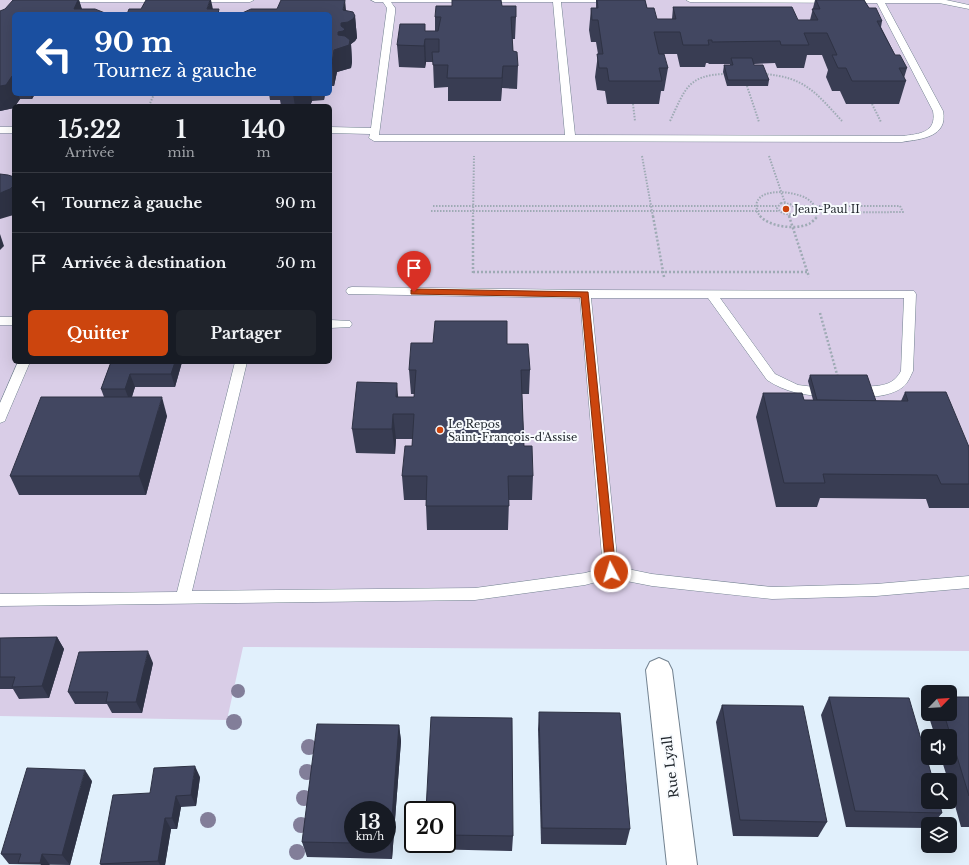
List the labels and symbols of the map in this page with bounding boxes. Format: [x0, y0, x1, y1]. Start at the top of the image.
place label: Jean-Paul II [792, 202, 860, 216]
marker: Jean-Paul II [781, 204, 791, 214]
pin [397, 251, 431, 292]
place label: Le Repos Saint-François-d'Assise [448, 417, 577, 444]
marker: Le Repos Saint-François-d'Assise [435, 425, 445, 435]
position arrow [590, 551, 632, 593]
north arrow [921, 685, 957, 721]
street label: Rue Lyall [658, 735, 683, 799]
speed limit sign: 20 [404, 801, 456, 853]

